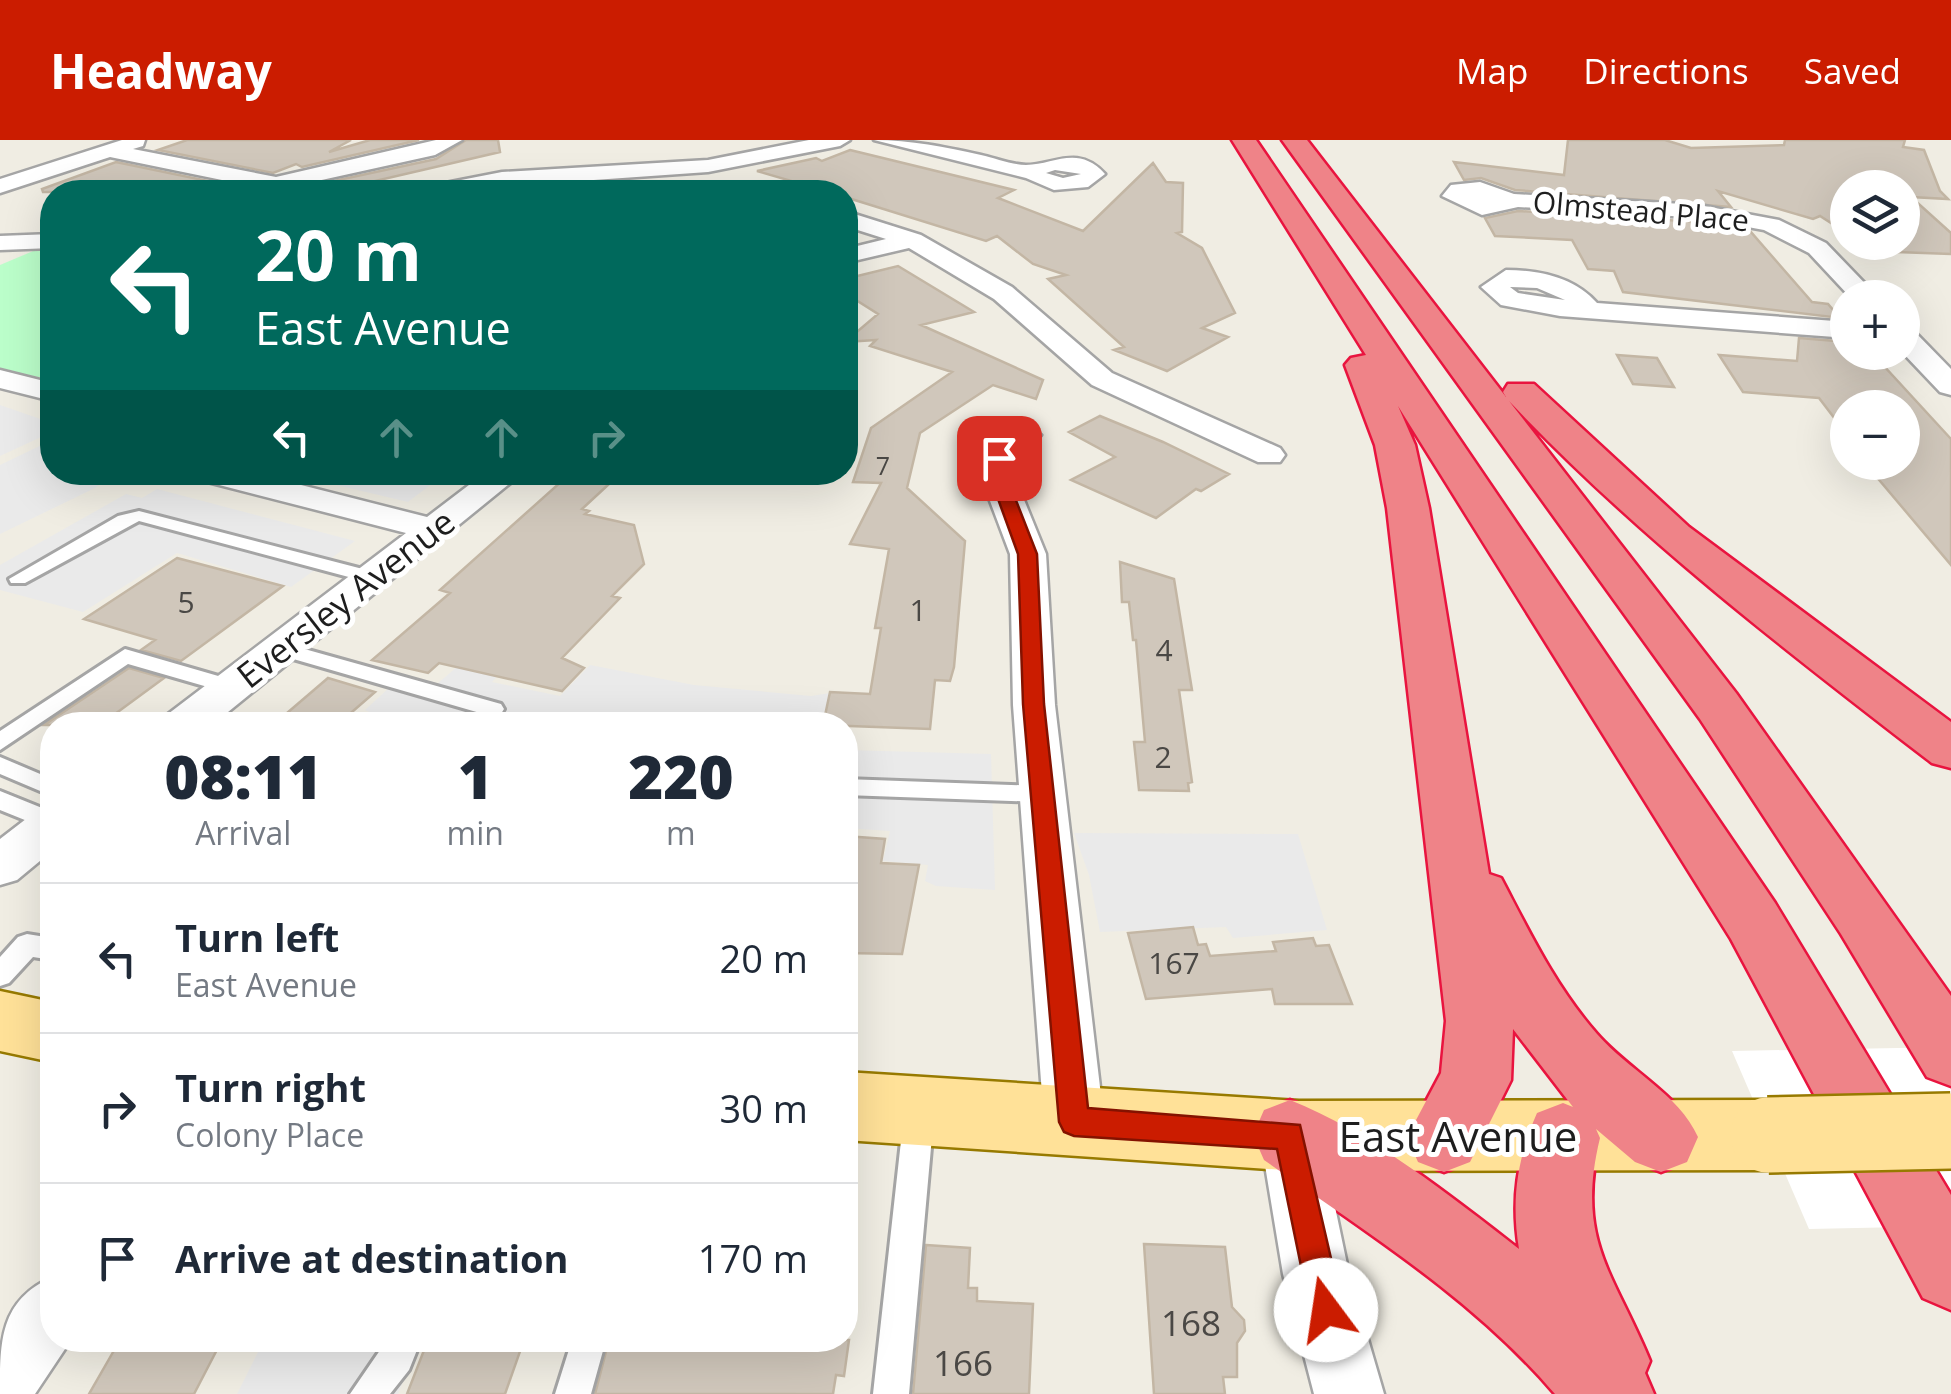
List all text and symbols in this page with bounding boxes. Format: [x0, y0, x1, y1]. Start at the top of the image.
text: Headway [50, 38, 272, 103]
text: Map [1456, 47, 1528, 94]
text: Directions [1583, 47, 1749, 94]
text: Saved [1804, 47, 1901, 94]
map controls [1830, 170, 1920, 480]
button: layers [1830, 170, 1920, 260]
street label: Olmstead Place [1531, 181, 1751, 240]
text: 20 m [255, 206, 422, 302]
icon: left [90, 220, 220, 350]
button: + [1830, 280, 1920, 370]
text: East Avenue [255, 297, 511, 358]
button: − [1830, 390, 1920, 480]
icon: left [264, 410, 319, 465]
icon: ahead [369, 410, 424, 465]
icon: ahead [474, 410, 529, 465]
icon: right [579, 410, 634, 465]
pin [957, 416, 1042, 501]
icon: arrive [972, 431, 1027, 486]
house number: 7 [876, 448, 890, 482]
street label: Eversley Avenue [226, 498, 464, 698]
house number: 5 [177, 581, 195, 622]
house number: 1 [909, 589, 927, 630]
house number: 4 [1155, 629, 1173, 670]
text: 08:11 [164, 735, 322, 817]
text: 1 [458, 735, 493, 817]
text: 220 [628, 735, 734, 817]
house number: 2 [1154, 736, 1172, 777]
text: Arrival [195, 811, 291, 854]
text: min [447, 811, 504, 854]
text: m [666, 811, 696, 854]
text: Turn left [175, 911, 339, 963]
icon: left [90, 931, 145, 986]
text: 20 m [719, 932, 808, 984]
house number: 167 [1148, 942, 1200, 983]
text: East Avenue [175, 963, 357, 1006]
text: Turn right [175, 1061, 366, 1113]
icon: right [90, 1081, 145, 1136]
text: 30 m [719, 1082, 808, 1134]
street label: East Avenue [1339, 1107, 1577, 1164]
text: Colony Place [175, 1113, 364, 1156]
icon: arrive [90, 1231, 145, 1286]
text: Arrive at destination [175, 1232, 569, 1284]
text: 170 m [698, 1232, 808, 1284]
position arrow [1274, 1258, 1378, 1362]
house number: 168 [1161, 1299, 1221, 1346]
house number: 166 [933, 1339, 993, 1386]

